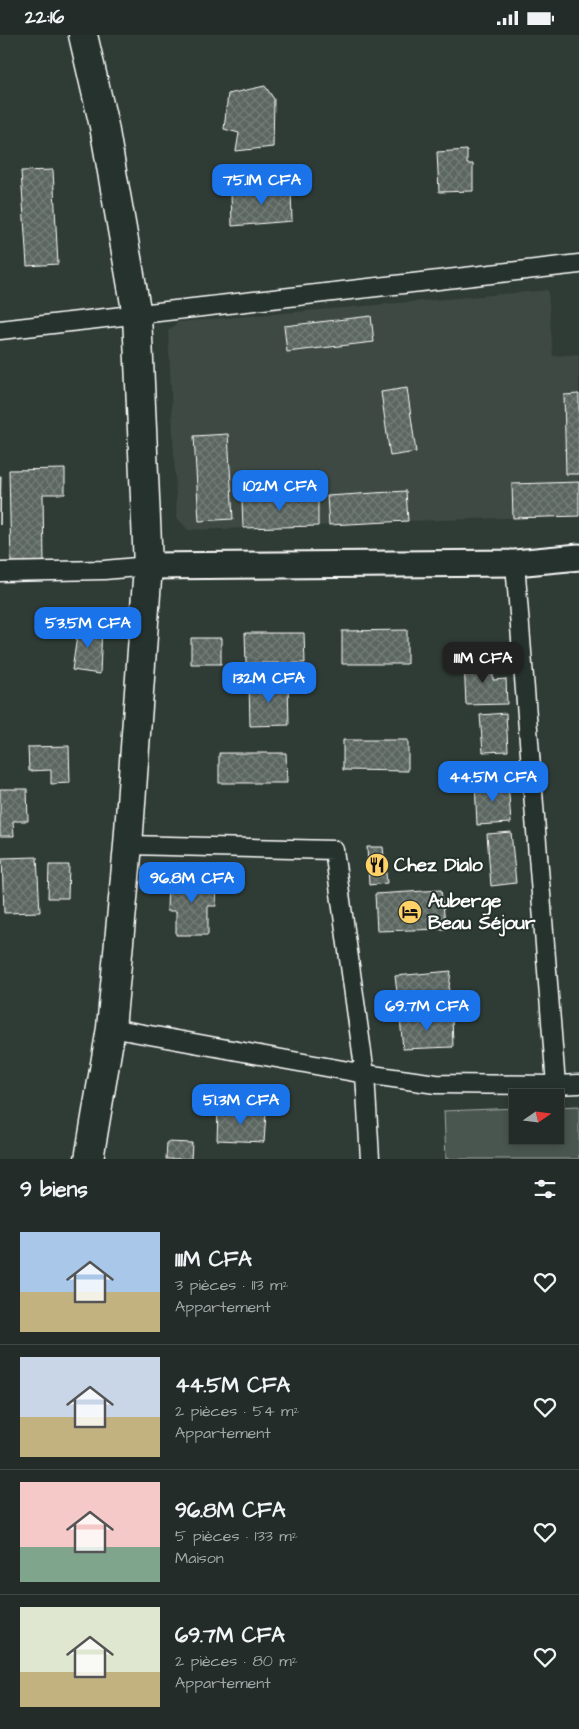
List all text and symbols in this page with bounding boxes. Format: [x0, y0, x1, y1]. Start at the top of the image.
text: 22:16 [25, 4, 64, 31]
pin: 75.1M CFA [205, 163, 319, 206]
text: 75.1M CFA [223, 169, 301, 191]
pin: 102M CFA [228, 469, 332, 512]
text: 102M CFA [243, 475, 317, 497]
pin: 53.5M CFA [31, 607, 145, 649]
text: 53.5M CFA [45, 612, 131, 634]
pin: 111M CFA [431, 641, 535, 684]
text: 111M CFA [454, 647, 512, 669]
pin: 132M CFA [217, 661, 321, 704]
text: 132M CFA [233, 667, 305, 689]
pin: 44.5M CFA [436, 761, 550, 803]
text: 44.5M CFA [449, 766, 537, 788]
restaurant icon: Chez Dialo [364, 852, 390, 878]
place label: Chez Dialo [394, 852, 483, 879]
pin: 96.8M CFA [135, 861, 249, 904]
text: 96.8M CFA [150, 867, 234, 889]
place label: Auberge Beau Séjour [428, 888, 536, 937]
hotel icon: Auberge Beau Séjour [397, 899, 423, 925]
pin: 69.7M CFA [370, 989, 484, 1032]
text: 69.7M CFA [385, 995, 469, 1017]
pin: 51.3M CFA [184, 1083, 298, 1126]
text: 51.3M CFA [203, 1089, 279, 1111]
north arrow [509, 1089, 564, 1144]
map controls [509, 1089, 564, 1144]
text: 9 biens [20, 1175, 88, 1204]
icon: filters [531, 1175, 559, 1203]
text: 111M CFA [175, 1245, 252, 1274]
icon: home [60, 1252, 120, 1312]
icon: heart [531, 1268, 559, 1296]
text: 3 pièces · 113 m² [175, 1274, 289, 1296]
text: Appartement [175, 1296, 271, 1318]
text: 44.5M CFA [175, 1371, 290, 1400]
icon: home [60, 1377, 120, 1437]
icon: heart [531, 1393, 559, 1421]
text: 2 pièces · 54 m² [175, 1400, 300, 1422]
text: Appartement [175, 1422, 271, 1444]
text: 96.8M CFA [175, 1496, 285, 1525]
icon: home [60, 1502, 120, 1562]
icon: heart [531, 1518, 559, 1546]
text: 5 pièces · 133 m² [175, 1525, 298, 1547]
text: Maison [175, 1547, 224, 1569]
text: 69.7M CFA [175, 1621, 285, 1650]
icon: home [60, 1627, 120, 1687]
icon: heart [531, 1643, 559, 1671]
text: 2 pièces · 80 m² [175, 1650, 298, 1672]
text: Appartement [175, 1672, 271, 1694]

